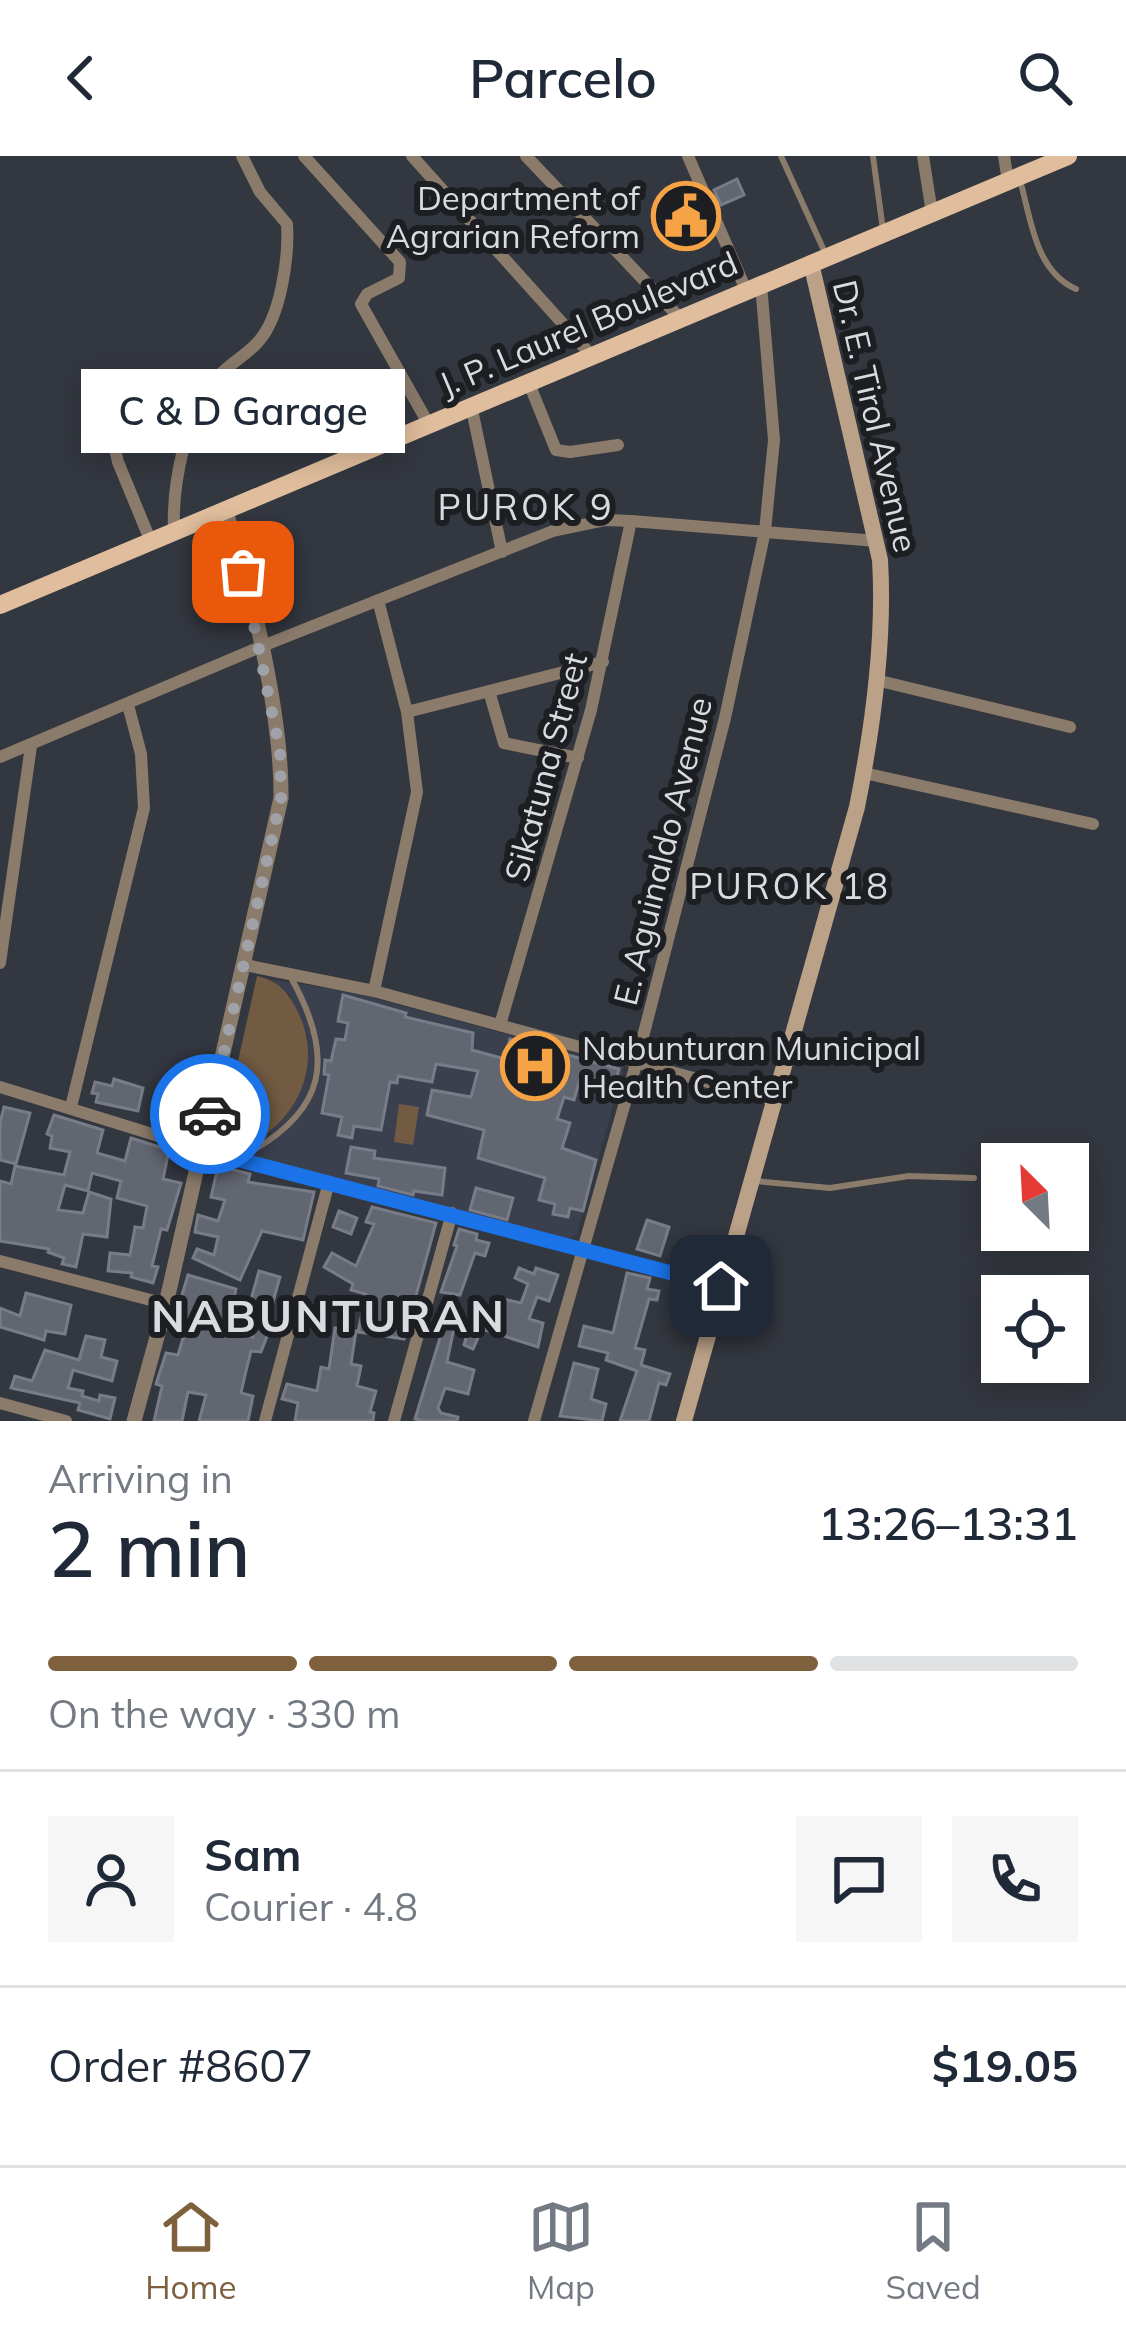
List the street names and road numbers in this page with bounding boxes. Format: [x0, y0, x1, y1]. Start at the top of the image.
street label: J. P. Laurel Boulevard [433, 242, 743, 404]
street label: Dr. E. Tirol Avenue [825, 276, 927, 556]
street label: Sikatuna Street [495, 648, 595, 886]
street label: E. Aguinaldo Avenue [604, 693, 720, 1009]

